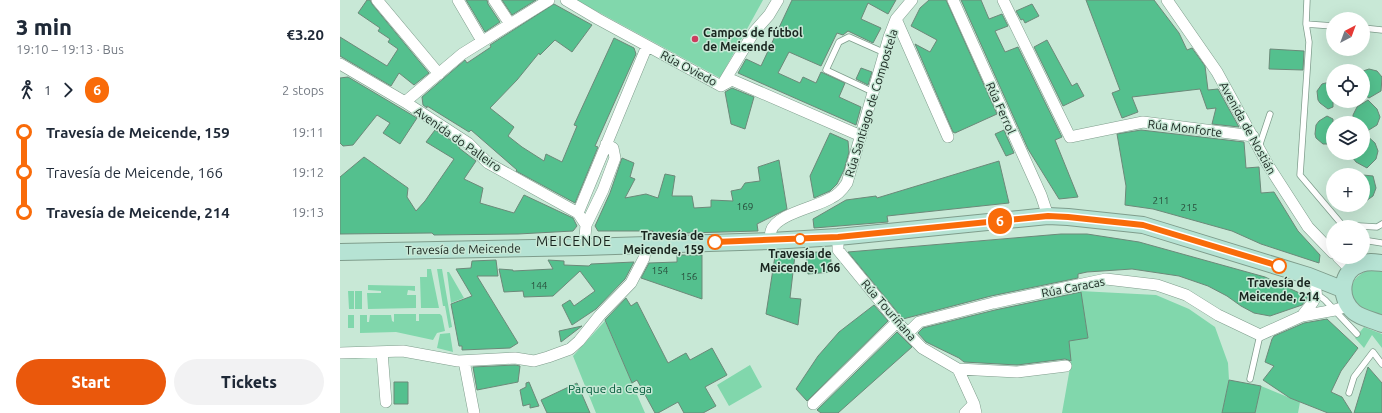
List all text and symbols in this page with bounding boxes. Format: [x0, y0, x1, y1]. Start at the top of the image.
north arrow [1326, 12, 1370, 56]
map controls [1326, 12, 1370, 264]
text: 3 min [16, 14, 72, 39]
text: €3.20 [286, 26, 324, 43]
place label: Campos de fútbol de Meicende [703, 26, 803, 53]
street label: Rúa Santiago de Compostela [842, 27, 900, 179]
marker: Campos de fútbol de Meicende [690, 34, 700, 44]
text: 19:10 – 19:13 · Bus [16, 42, 124, 56]
street label: Rúa Oviedo [659, 48, 719, 88]
button: locate [1326, 64, 1370, 108]
icon: walk [16, 79, 38, 101]
icon: forward [57, 79, 79, 101]
street label: Rúa Ferrol [984, 80, 1018, 136]
street label: Avenida de Nostián [1217, 80, 1279, 176]
text: 6 [93, 82, 101, 98]
text: 1 [44, 83, 51, 97]
text: 2 stops [282, 83, 324, 97]
street label: Avenida do Palleiro [412, 104, 504, 174]
button: layers [1326, 116, 1370, 160]
street label: Rúa Monforte [1147, 117, 1223, 139]
text: Travesía de Meicende, 159 [46, 124, 230, 141]
text: 19:11 [291, 125, 324, 139]
text: Travesía de Meicende, 166 [46, 164, 223, 181]
text: 19:12 [291, 165, 324, 179]
button: + [1326, 168, 1370, 212]
house number: 211 [1153, 195, 1169, 206]
house number: 169 [737, 201, 753, 212]
house number: 215 [1181, 202, 1197, 213]
text: Travesía de Meicende, 214 [46, 204, 230, 221]
text: 19:13 [291, 205, 324, 219]
line badge: 6 [987, 208, 1013, 234]
text: 6 [996, 213, 1004, 229]
button: − [1326, 220, 1370, 264]
place label: Travesía de Meicende, 159 [623, 229, 704, 256]
district label: MEICENDE [536, 233, 612, 249]
marker: Travesía de Meicende, 166 [794, 233, 806, 245]
marker: Travesía de Meicende, 159 [707, 234, 723, 250]
street label: Travesía de Meicende [405, 241, 521, 257]
place label: Travesía de Meicende, 166 [760, 247, 841, 274]
marker: Travesía de Meicende, 214 [1271, 258, 1287, 274]
house number: 154 [652, 265, 669, 276]
house number: 156 [681, 271, 698, 282]
street label: Rúa Caracas [1040, 274, 1106, 300]
place label: Travesía de Meicende, 214 [1239, 276, 1320, 303]
street label: Rúa Touriñana [859, 277, 919, 343]
house number: 144 [531, 280, 548, 291]
button: Start [16, 359, 166, 405]
button: Tickets [174, 359, 324, 405]
park label: Parque da Cega [568, 382, 652, 395]

